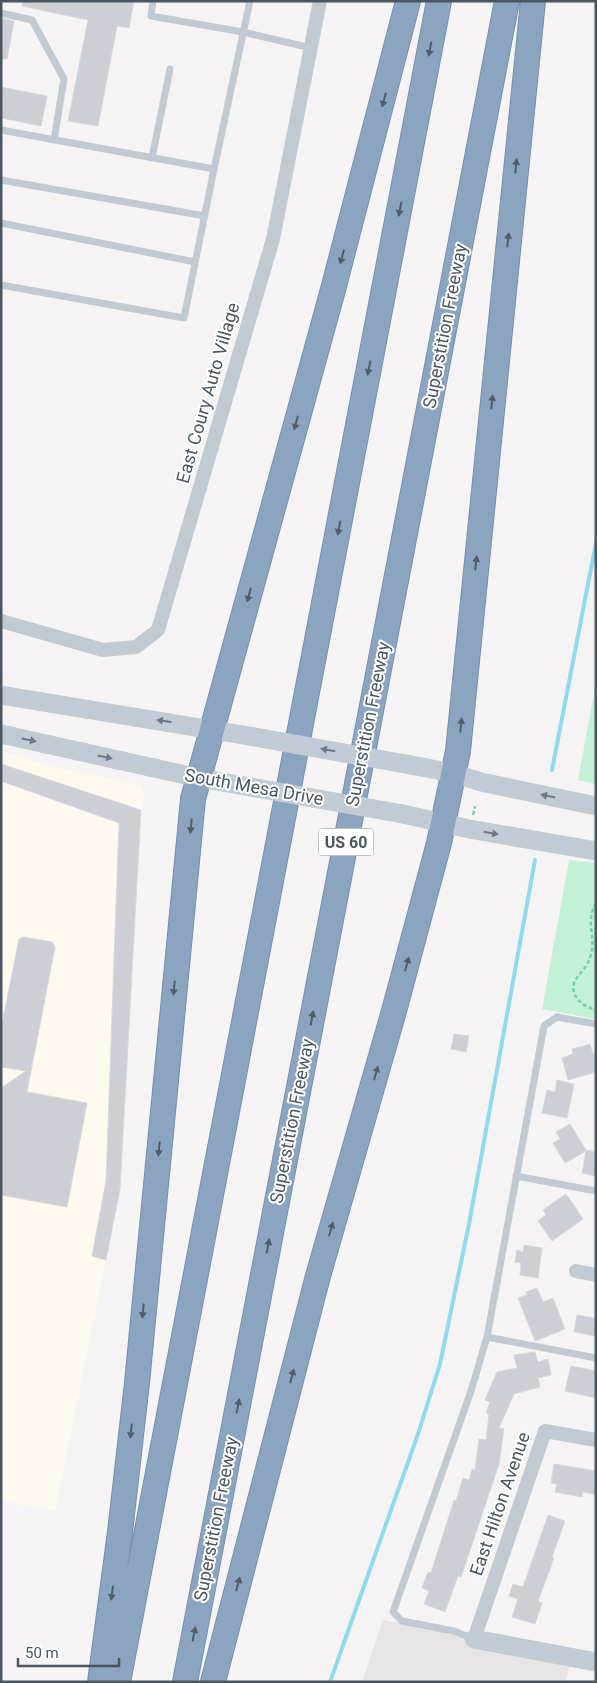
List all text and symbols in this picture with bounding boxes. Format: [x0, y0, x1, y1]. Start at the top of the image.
one-way arrow [426, 42, 434, 58]
one-way arrow [379, 92, 387, 107]
one-way arrow [512, 157, 520, 173]
one-way arrow [395, 201, 403, 217]
one-way arrow [504, 232, 512, 248]
street label: Superstition Freeway [418, 241, 471, 410]
one-way arrow [338, 249, 346, 264]
street label: East Coury Auto Village [172, 300, 243, 486]
one-way arrow [365, 361, 373, 377]
one-way arrow [488, 393, 496, 409]
one-way arrow [292, 416, 300, 431]
one-way arrow [334, 520, 342, 536]
one-way arrow [473, 555, 481, 571]
one-way arrow [244, 588, 252, 603]
street label: Superstition Freeway [341, 639, 394, 808]
one-way arrow [155, 717, 171, 725]
one-way arrow [457, 717, 465, 733]
one-way arrow [22, 736, 37, 744]
one-way arrow [320, 746, 336, 754]
one-way arrow [97, 753, 112, 761]
street label: South Mesa Drive [183, 764, 325, 809]
one-way arrow [540, 792, 556, 800]
one-way arrow [186, 818, 194, 834]
road number: US 60 [318, 829, 374, 856]
one-way arrow [483, 829, 498, 837]
one-way arrow [403, 956, 411, 971]
one-way arrow [170, 980, 178, 996]
one-way arrow [308, 1010, 316, 1025]
street label: Superstition Freeway [265, 1036, 318, 1205]
one-way arrow [372, 1065, 380, 1081]
one-way arrow [154, 1142, 162, 1158]
one-way arrow [328, 1222, 336, 1237]
one-way arrow [265, 1238, 273, 1254]
one-way arrow [139, 1303, 147, 1319]
one-way arrow [288, 1368, 296, 1383]
one-way arrow [234, 1397, 242, 1413]
one-way arrow [127, 1423, 135, 1439]
street label: East Hilton Avenue [465, 1429, 534, 1578]
street label: Superstition Freeway [189, 1434, 242, 1603]
one-way arrow [234, 1576, 242, 1591]
one-way arrow [108, 1585, 116, 1601]
one-way arrow [190, 1625, 198, 1641]
scale bar [18, 1636, 119, 1668]
text: 50 m [25, 1644, 59, 1662]

